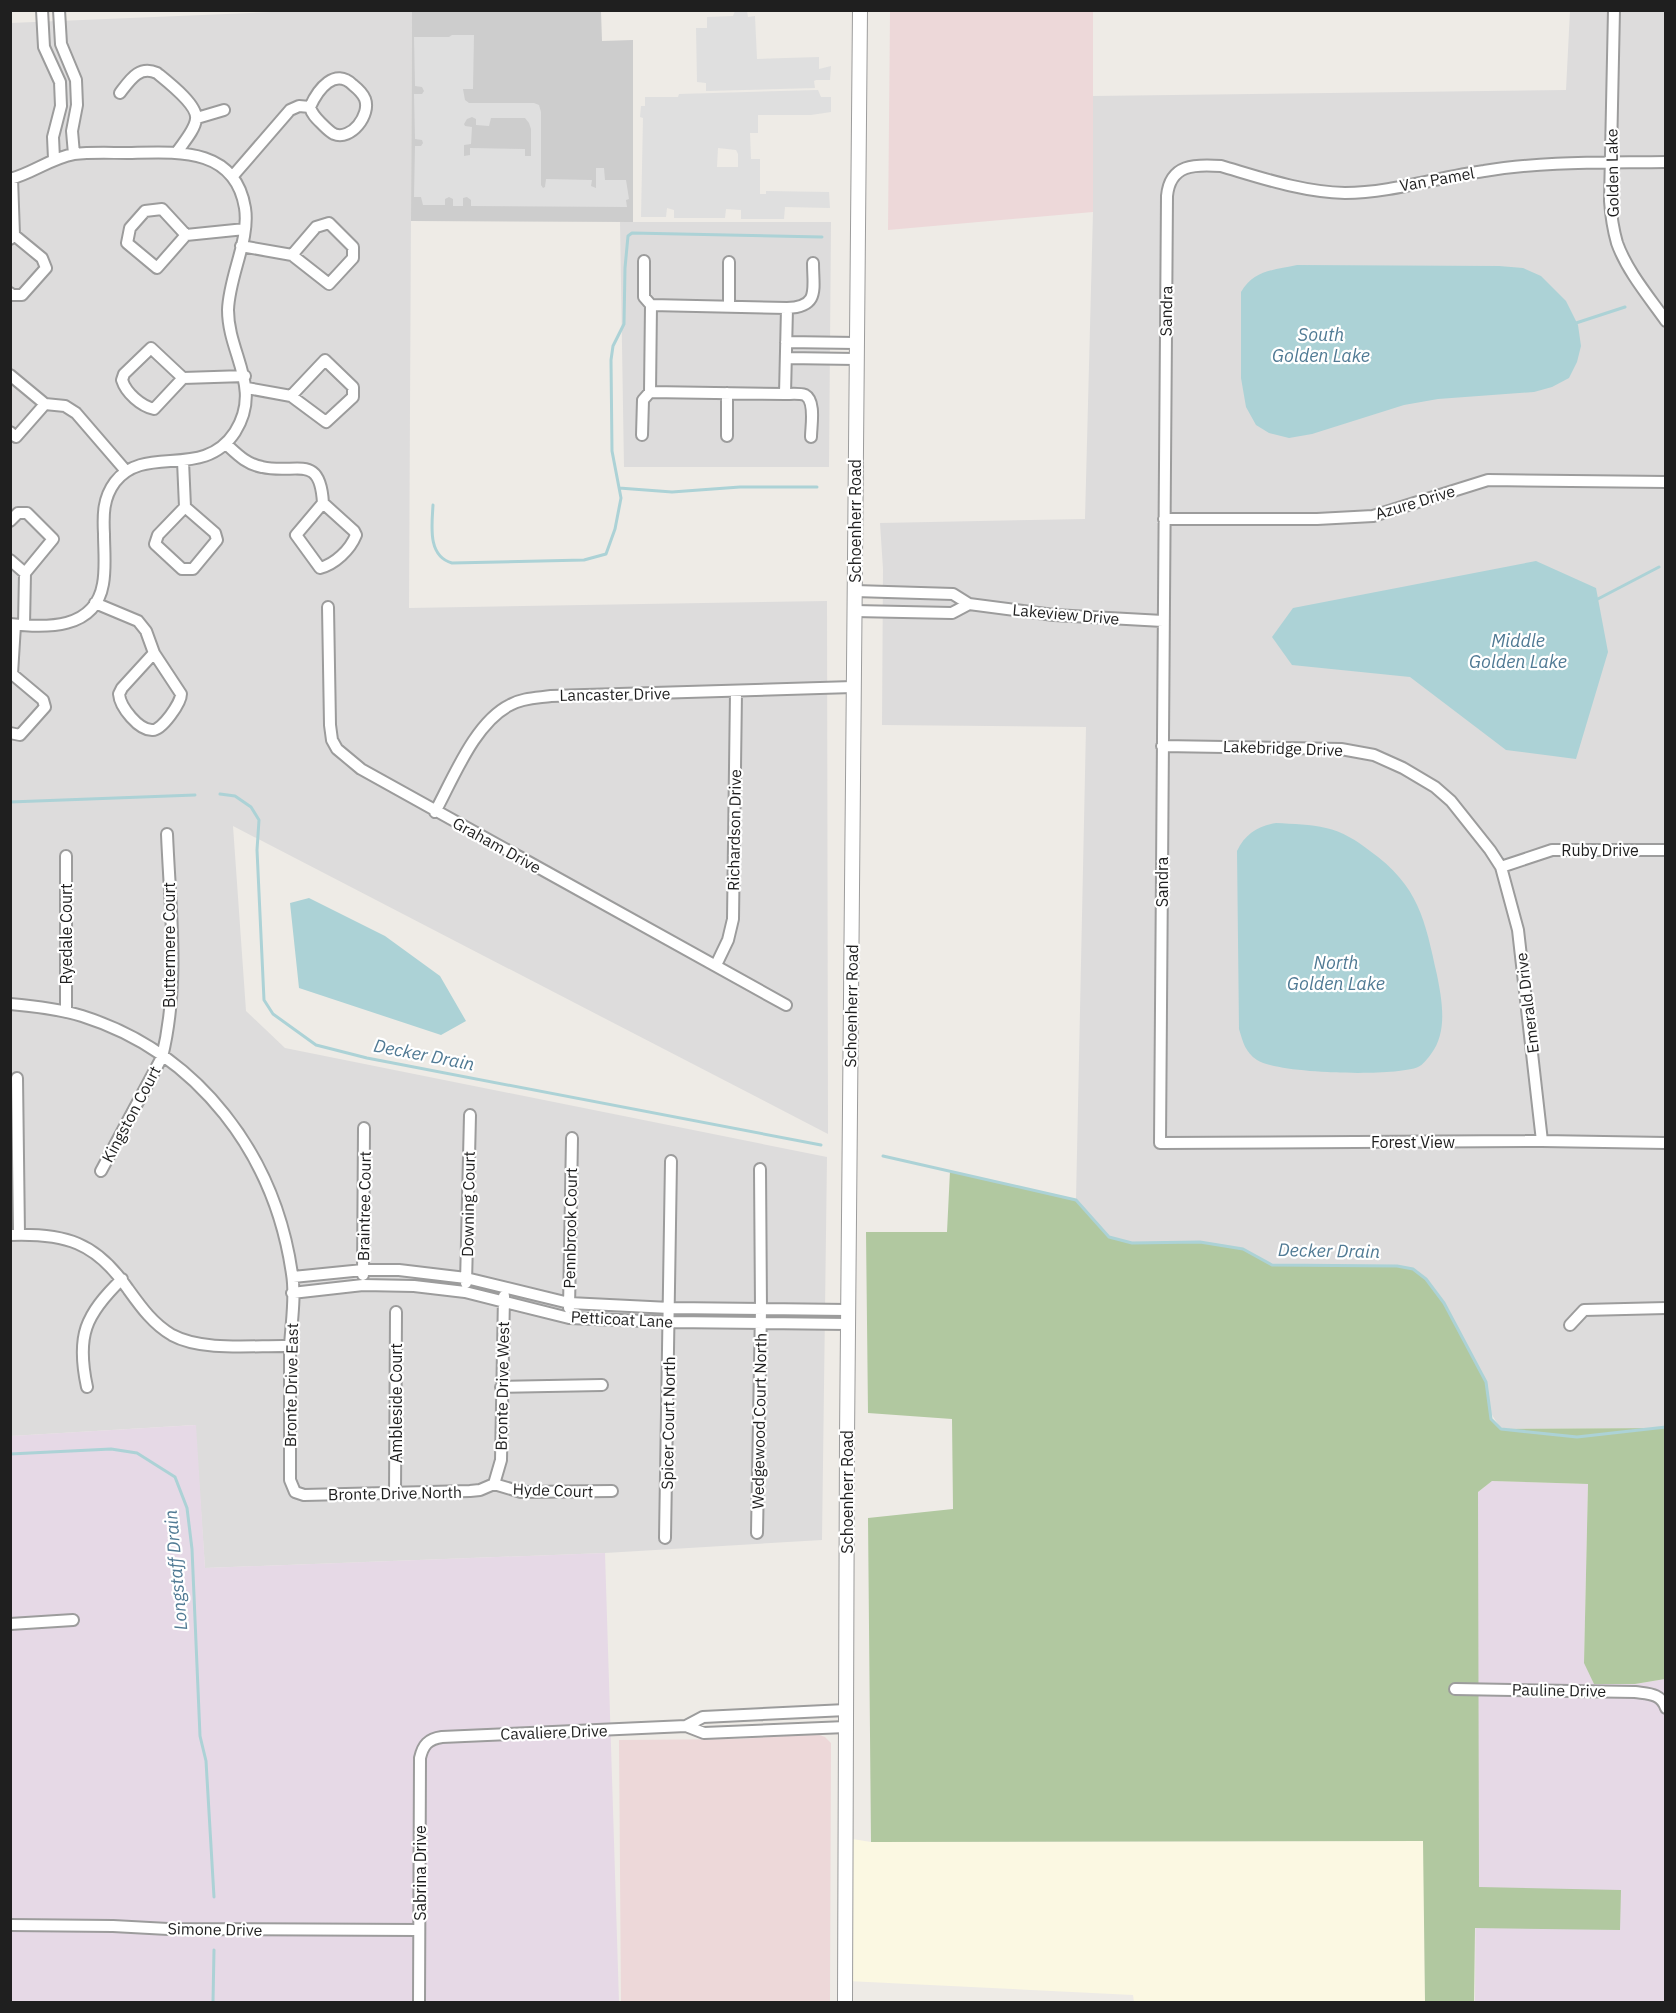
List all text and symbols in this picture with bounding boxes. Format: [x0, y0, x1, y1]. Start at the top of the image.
street label: Golden Lake [1601, 128, 1623, 218]
street label: Van Pamel [1398, 163, 1476, 195]
street label: Sandra [1156, 285, 1176, 336]
water label: South Golden Lake [1272, 323, 1370, 367]
street label: Schoenherr Road [845, 459, 865, 583]
street label: Azure Drive [1373, 480, 1458, 524]
street label: Lakeview Drive [1012, 599, 1120, 629]
water label: Middle Golden Lake [1469, 629, 1567, 673]
street label: Lancaster Drive [559, 683, 671, 705]
street label: Lakebridge Drive [1223, 736, 1344, 760]
street label: Richardson Drive [723, 769, 745, 891]
street label: Graham Drive [449, 813, 545, 878]
street label: Ruby Drive [1561, 840, 1639, 860]
street label: Sandra [1152, 856, 1172, 907]
street label: Buttermere Court [159, 882, 179, 1008]
street label: Ryedale Court [56, 883, 76, 985]
street label: Schoenherr Road [840, 944, 862, 1068]
water label: North Golden Lake [1287, 951, 1385, 995]
street label: Emerald Drive [1511, 951, 1543, 1054]
water label: Decker Drain [372, 1033, 476, 1076]
street label: Kingston Court [97, 1062, 165, 1166]
street label: Forest View [1371, 1132, 1455, 1152]
street label: Braintree Court [353, 1151, 375, 1261]
street label: Downing Court [457, 1151, 479, 1257]
street label: Pennbrook Court [559, 1167, 581, 1289]
water label: Decker Drain [1278, 1238, 1380, 1263]
street label: Petticoat Lane [570, 1306, 674, 1332]
street label: Bronte Drive West [491, 1321, 513, 1451]
street label: Bronte Drive East [280, 1323, 302, 1447]
street label: Wedgewood Court North [747, 1333, 771, 1509]
street label: Ambleside Court [386, 1343, 406, 1463]
street label: Spicer Court North [657, 1356, 679, 1490]
street label: Schoenherr Road [837, 1430, 857, 1554]
street label: Hyde Court [512, 1479, 594, 1501]
street label: Bronte Drive North [328, 1482, 462, 1504]
water label: Longstaff Drain [159, 1509, 192, 1631]
street label: Pauline Drive [1512, 1679, 1607, 1701]
street label: Cavaliere Drive [500, 1720, 608, 1744]
street label: Sabrina Drive [410, 1825, 430, 1921]
street label: Simone Drive [167, 1918, 263, 1940]

